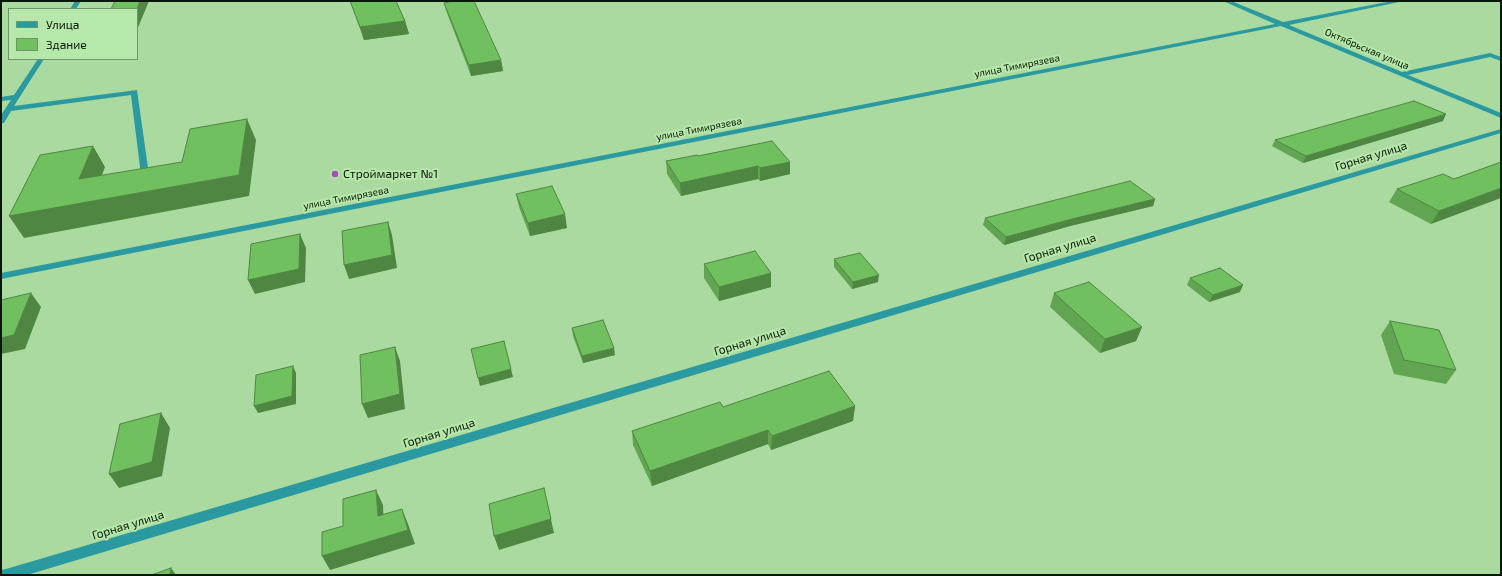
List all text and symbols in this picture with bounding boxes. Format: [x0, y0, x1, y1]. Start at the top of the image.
legend [8, 8, 138, 60]
text: Улица [46, 17, 79, 31]
street label: Октябрьская улица [1323, 26, 1411, 72]
text: Здание [46, 37, 87, 51]
street label: улица Тимирязева [973, 52, 1061, 80]
street label: улица Тимирязева [655, 115, 743, 143]
street label: Горная улица [1333, 138, 1409, 174]
place label: Строймаркет №1 [343, 167, 438, 181]
marker: Строймаркет №1 [330, 169, 340, 179]
street label: улица Тимирязева [302, 184, 390, 212]
street label: Горная улица [1022, 230, 1098, 266]
street label: Горная улица [712, 323, 788, 359]
street label: Горная улица [401, 415, 477, 451]
street label: Горная улица [90, 507, 166, 543]

